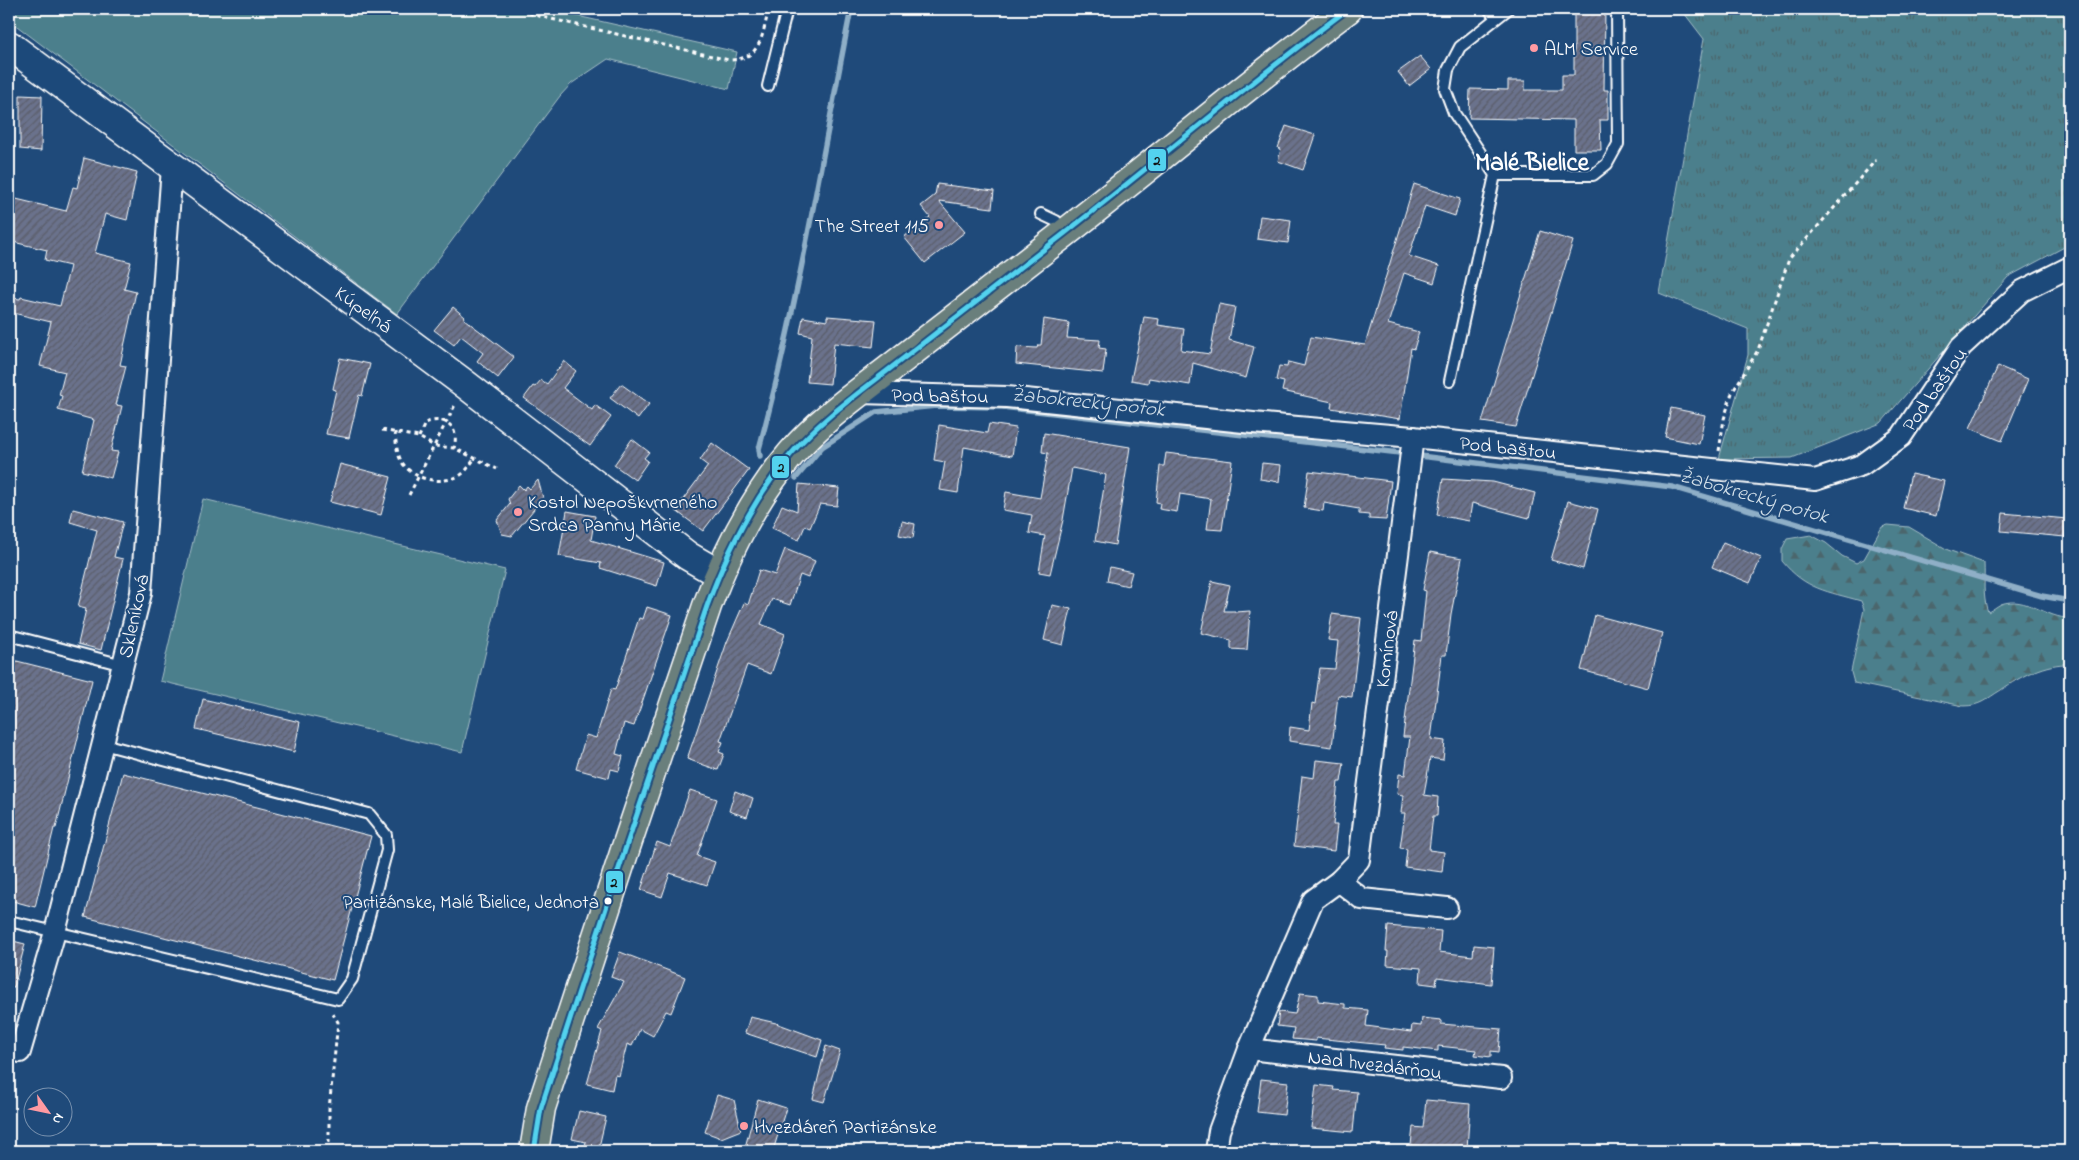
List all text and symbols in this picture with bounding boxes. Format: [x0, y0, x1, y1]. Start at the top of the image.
place label: ALM Service [1544, 36, 1638, 65]
marker: ALM Service [1528, 42, 1540, 54]
district label: Malé Bielice [1475, 146, 1590, 182]
line badge: 2 [1147, 148, 1167, 172]
text: 2 [1153, 151, 1161, 172]
place label: The Street 115 [815, 213, 929, 242]
marker: The Street 115 [933, 219, 945, 231]
street label: Kúpeľná [328, 280, 397, 342]
street label: Pod baštou [1896, 342, 1976, 439]
water label: Žabokrecký potok [1010, 380, 1167, 426]
street label: Pod baštou [891, 382, 989, 413]
street label: Pod baštou [1458, 430, 1558, 469]
line badge: 2 [771, 455, 790, 479]
text: 2 [777, 458, 785, 479]
water label: Žabokrecký potok [1675, 461, 1832, 533]
place label: Kostol Nepoškvrneného Srdca Panny Márie [528, 489, 717, 541]
marker: Kostol Nepoškvrneného Srdca Panny Márie [512, 506, 524, 518]
street label: Skleníková [112, 572, 158, 661]
street label: Komínová [1369, 609, 1408, 689]
line badge: 2 [605, 870, 624, 894]
text: 2 [610, 873, 618, 894]
place label: Partizánske, Malé Bielice, Jednota [343, 890, 599, 917]
marker: Partizánske, Malé Bielice, Jednota [603, 896, 613, 906]
street label: Nad hvezdárňou [1306, 1044, 1443, 1089]
north arrow [22, 1088, 72, 1138]
text: N [46, 1109, 69, 1128]
place label: Hvezdáreň Partizánske [754, 1114, 937, 1143]
marker: Hvezdáreň Partizánske [738, 1120, 750, 1132]

